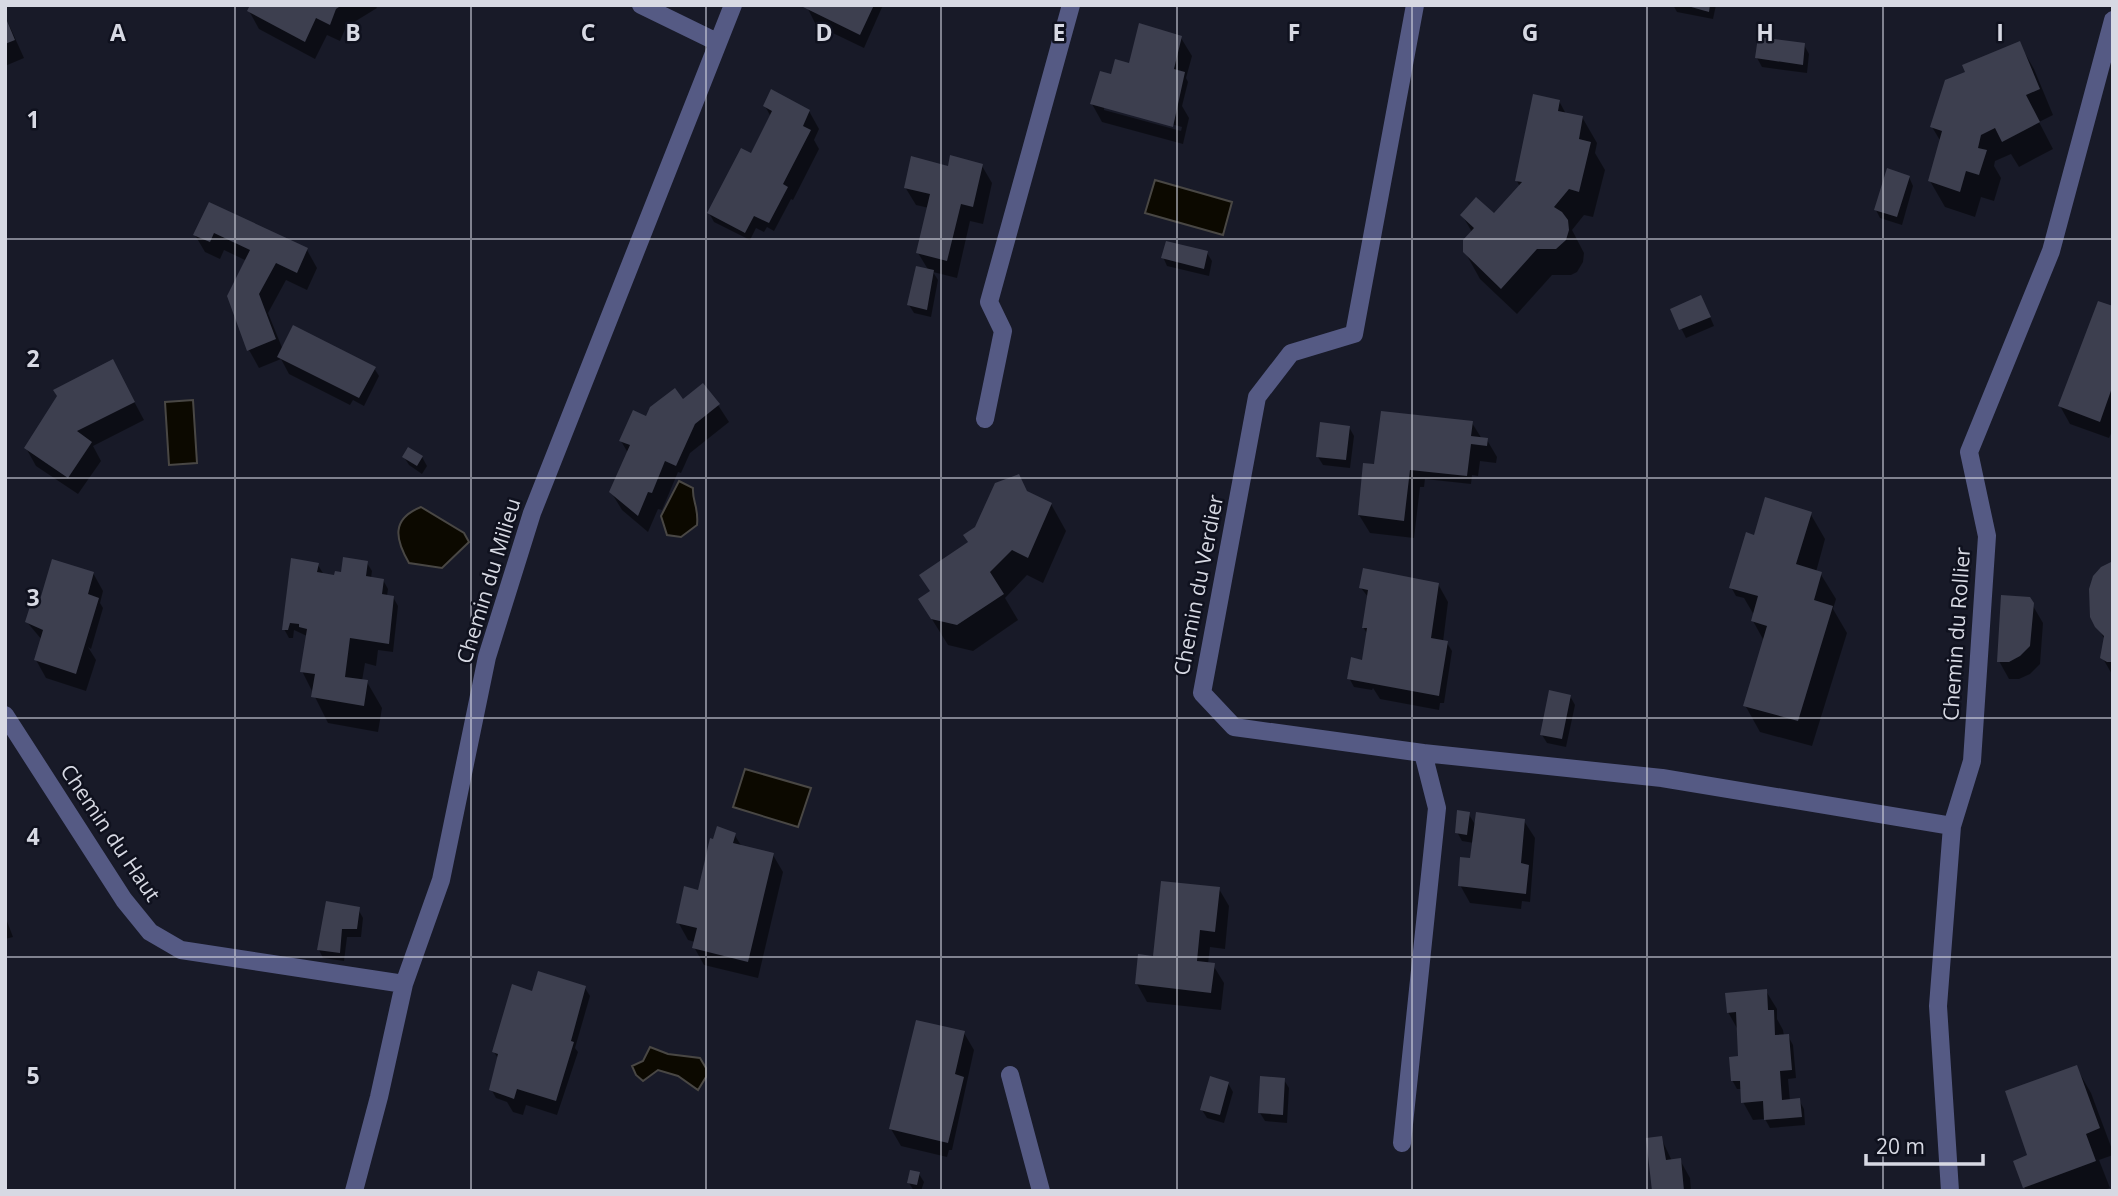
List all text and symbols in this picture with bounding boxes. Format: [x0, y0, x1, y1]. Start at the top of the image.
text: A [110, 16, 126, 48]
text: B [345, 16, 361, 48]
text: C [581, 16, 595, 48]
text: D [815, 16, 833, 48]
text: E [1053, 16, 1065, 48]
text: F [1288, 16, 1300, 48]
text: G [1522, 16, 1538, 48]
text: H [1756, 16, 1774, 48]
text: I [1996, 16, 2004, 48]
text: 1 [26, 103, 40, 135]
text: 2 [26, 342, 40, 374]
street label: Chemin du Verdier [1167, 492, 1229, 678]
street label: Chemin du Milieu [450, 495, 527, 667]
street label: Chemin du Rollier [1936, 546, 1976, 722]
text: 3 [26, 581, 40, 613]
street label: Chemin du Haut [55, 758, 167, 906]
text: 4 [26, 820, 40, 852]
text: 5 [26, 1059, 40, 1091]
scale bar [1866, 1122, 1983, 1166]
text: 20 m [1876, 1132, 1925, 1160]

